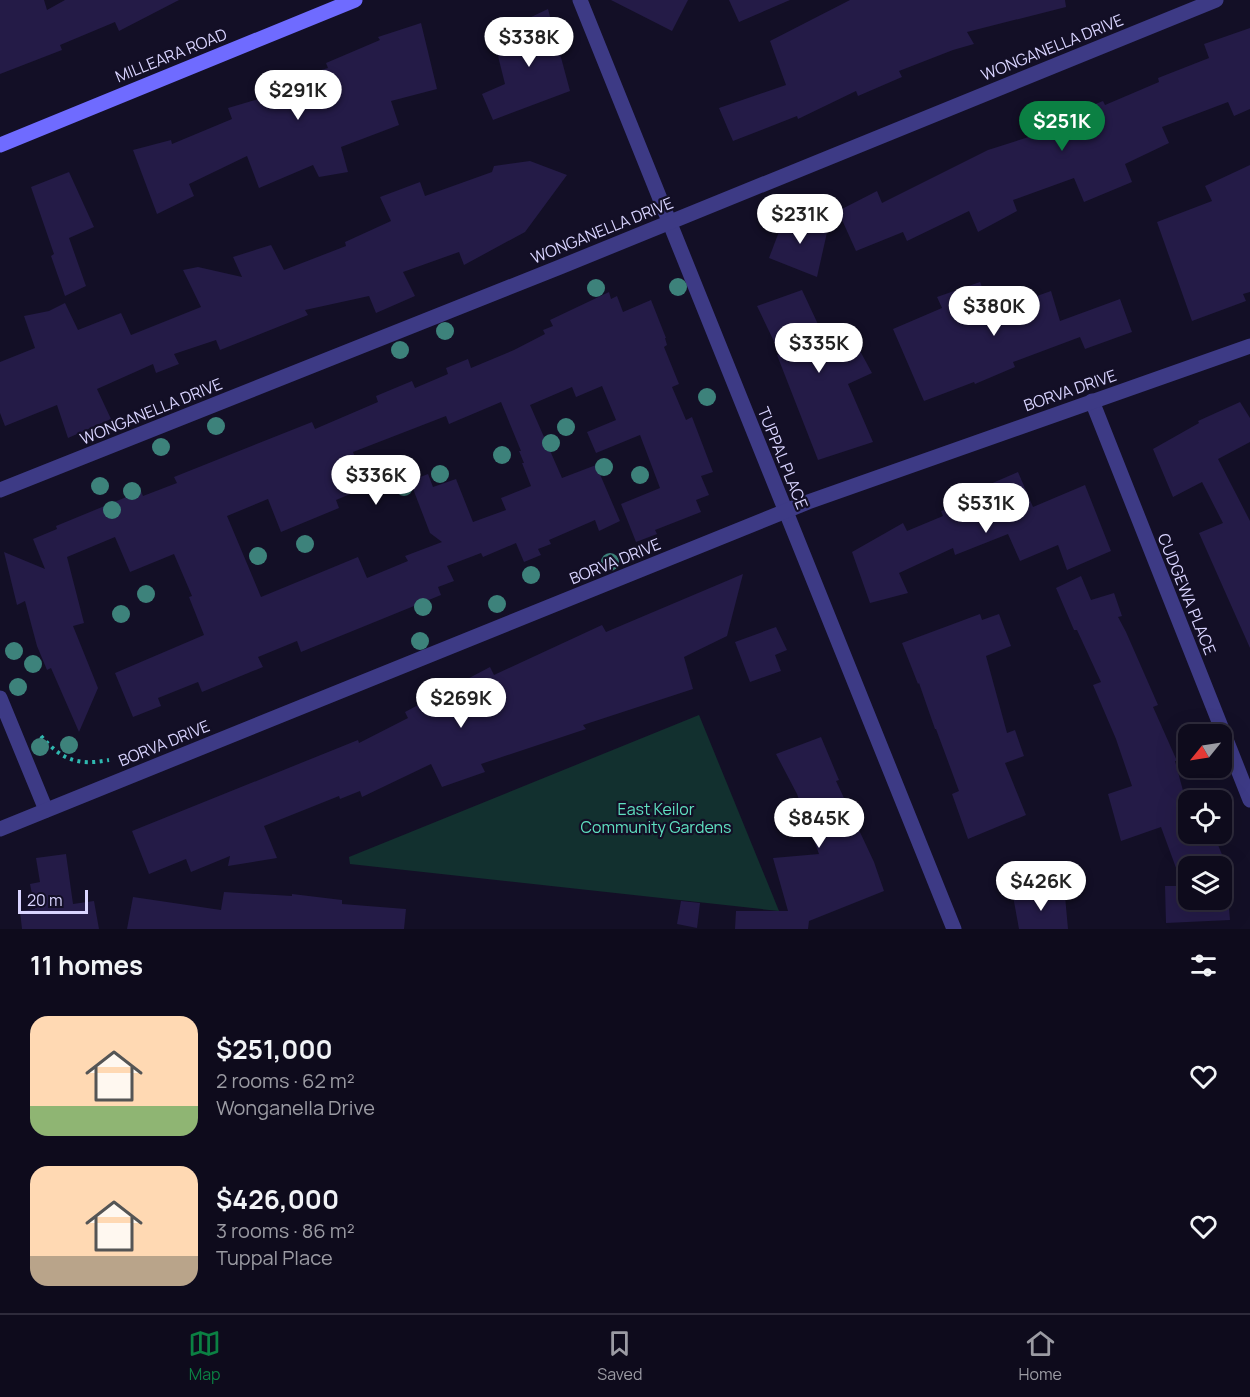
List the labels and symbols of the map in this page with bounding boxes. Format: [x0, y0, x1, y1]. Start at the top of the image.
street label: WONGANELLA DRIVE [978, 8, 1126, 86]
pin: $338K [487, 17, 571, 68]
street label: MILLEARA ROAD [112, 23, 230, 87]
pin: $291K [256, 70, 340, 121]
pin: $251K [1020, 101, 1104, 152]
street label: WONGANELLA DRIVE [528, 191, 676, 269]
pin: $231K [758, 194, 842, 245]
pin: $380K [952, 286, 1036, 337]
pin: $335K [777, 323, 861, 374]
street label: BORVA DRIVE [1021, 364, 1119, 416]
street label: WONGANELLA DRIVE [77, 372, 225, 450]
street label: TUPPAL PLACE [753, 404, 813, 512]
pin: $336K [334, 455, 418, 506]
pin: $531K [944, 483, 1028, 534]
street label: CUDGEWA PLACE [1153, 530, 1221, 658]
street label: BORVA DRIVE [566, 533, 664, 589]
pin: $269K [419, 678, 503, 729]
street label: BORVA DRIVE [115, 715, 213, 771]
north arrow [1178, 724, 1232, 778]
park label: East Keilor Community Gardens [581, 798, 731, 838]
pin: $845K [777, 798, 861, 849]
pin: $426K [999, 861, 1083, 912]
scale bar [18, 887, 88, 914]

